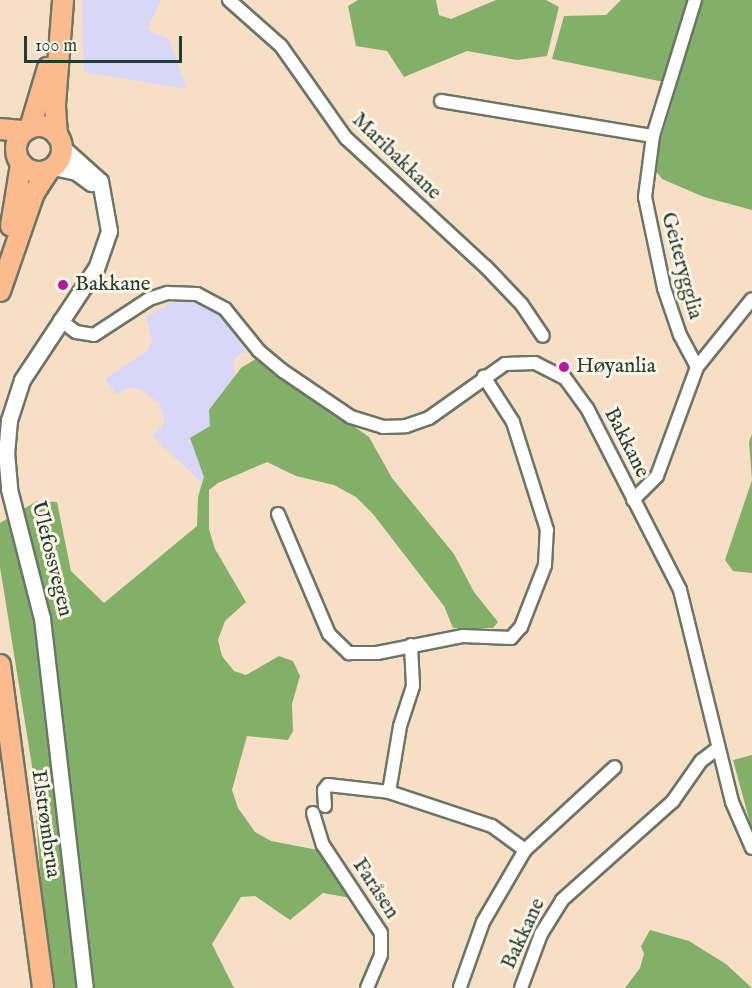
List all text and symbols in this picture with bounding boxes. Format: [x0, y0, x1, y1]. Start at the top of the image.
scale bar [27, 24, 184, 62]
text: 100 m [35, 35, 77, 58]
street label: Maribakkane [346, 108, 446, 206]
street label: Geiterygglia [655, 210, 707, 322]
place label: Bakkane [75, 272, 150, 298]
marker: Bakkane [56, 278, 70, 292]
place label: Høyanlia [576, 354, 656, 380]
marker: Høyanlia [557, 360, 571, 374]
street label: Bakkane [598, 404, 654, 482]
street label: Ulefossvegen [25, 499, 77, 619]
street label: Elstrømbrua [25, 768, 65, 880]
street label: Faråsen [346, 854, 404, 924]
street label: Bakkane [497, 895, 551, 973]

